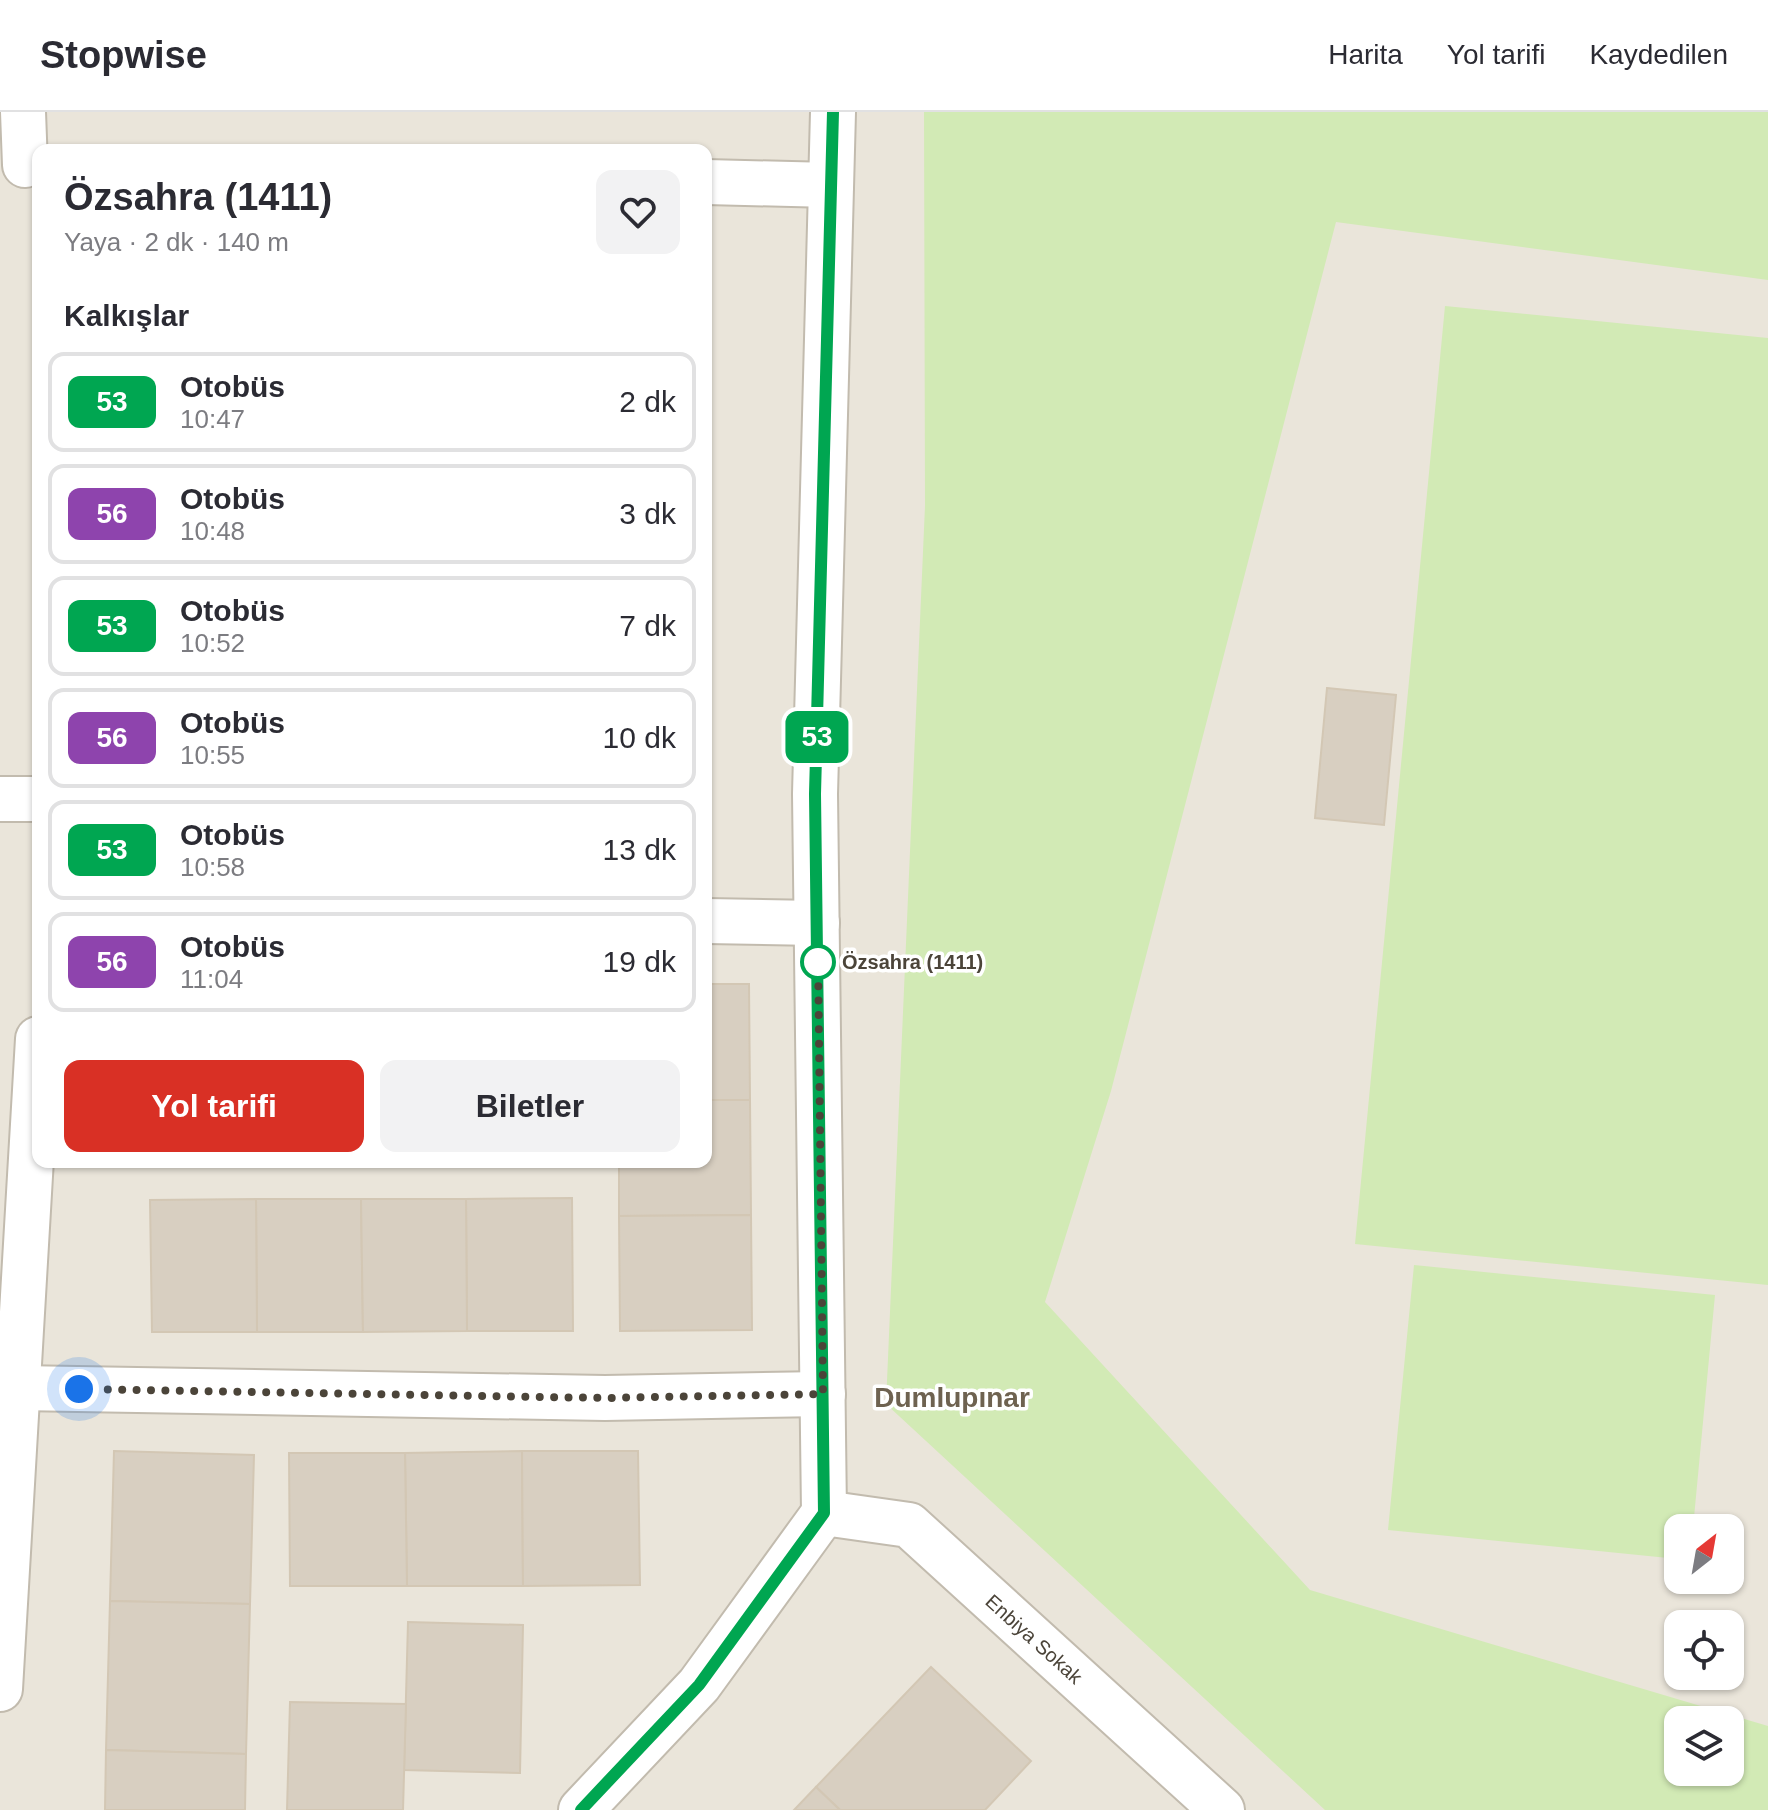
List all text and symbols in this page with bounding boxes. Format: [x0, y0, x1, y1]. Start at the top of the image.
text: Stopwise [40, 34, 207, 76]
text: Harita [1328, 39, 1403, 70]
text: Yol tarifi [1447, 39, 1545, 70]
text: Kaydedilen [1589, 39, 1728, 70]
button: heart [596, 170, 680, 254]
text: Özsahra (1411) [64, 176, 332, 218]
text: Yaya · 2 dk · 140 m [64, 227, 289, 257]
text: Kalkışlar [64, 299, 189, 332]
text: Otobüs [180, 370, 285, 403]
text: 2 dk [619, 385, 676, 418]
text: 53 [96, 386, 128, 417]
text: 10:47 [180, 404, 245, 434]
text: Otobüs [180, 482, 285, 515]
text: 3 dk [619, 497, 676, 530]
text: 56 [96, 498, 128, 529]
text: 10:48 [180, 516, 245, 546]
text: Otobüs [180, 594, 285, 627]
text: 7 dk [619, 609, 676, 642]
text: 53 [96, 610, 128, 641]
text: 10:52 [180, 628, 245, 658]
text: Otobüs [180, 706, 285, 739]
line badge: 53 [781, 711, 853, 763]
text: 10 dk [603, 721, 676, 754]
text: 53 [801, 721, 833, 752]
text: 56 [96, 722, 128, 753]
text: 10:55 [180, 740, 245, 770]
text: Otobüs [180, 818, 285, 851]
text: 13 dk [603, 833, 676, 866]
text: 53 [96, 834, 128, 865]
text: 10:58 [180, 852, 245, 882]
text: Otobüs [180, 930, 285, 963]
text: 19 dk [603, 945, 676, 978]
marker: Özsahra (1411) [801, 945, 835, 979]
text: 56 [96, 946, 128, 977]
place label: Özsahra (1411) [842, 951, 983, 973]
text: 11:04 [180, 964, 243, 994]
button: Yol tarifi [64, 1060, 364, 1152]
button: Biletler [380, 1060, 680, 1152]
your location [59, 1369, 99, 1409]
district label: Dumlupınar [874, 1382, 1030, 1413]
north arrow [1664, 1514, 1744, 1594]
map controls [1664, 1514, 1744, 1786]
street label: Enbiya Sokak [981, 1590, 1088, 1689]
button: locate [1664, 1610, 1744, 1690]
button: layers [1664, 1706, 1744, 1786]

